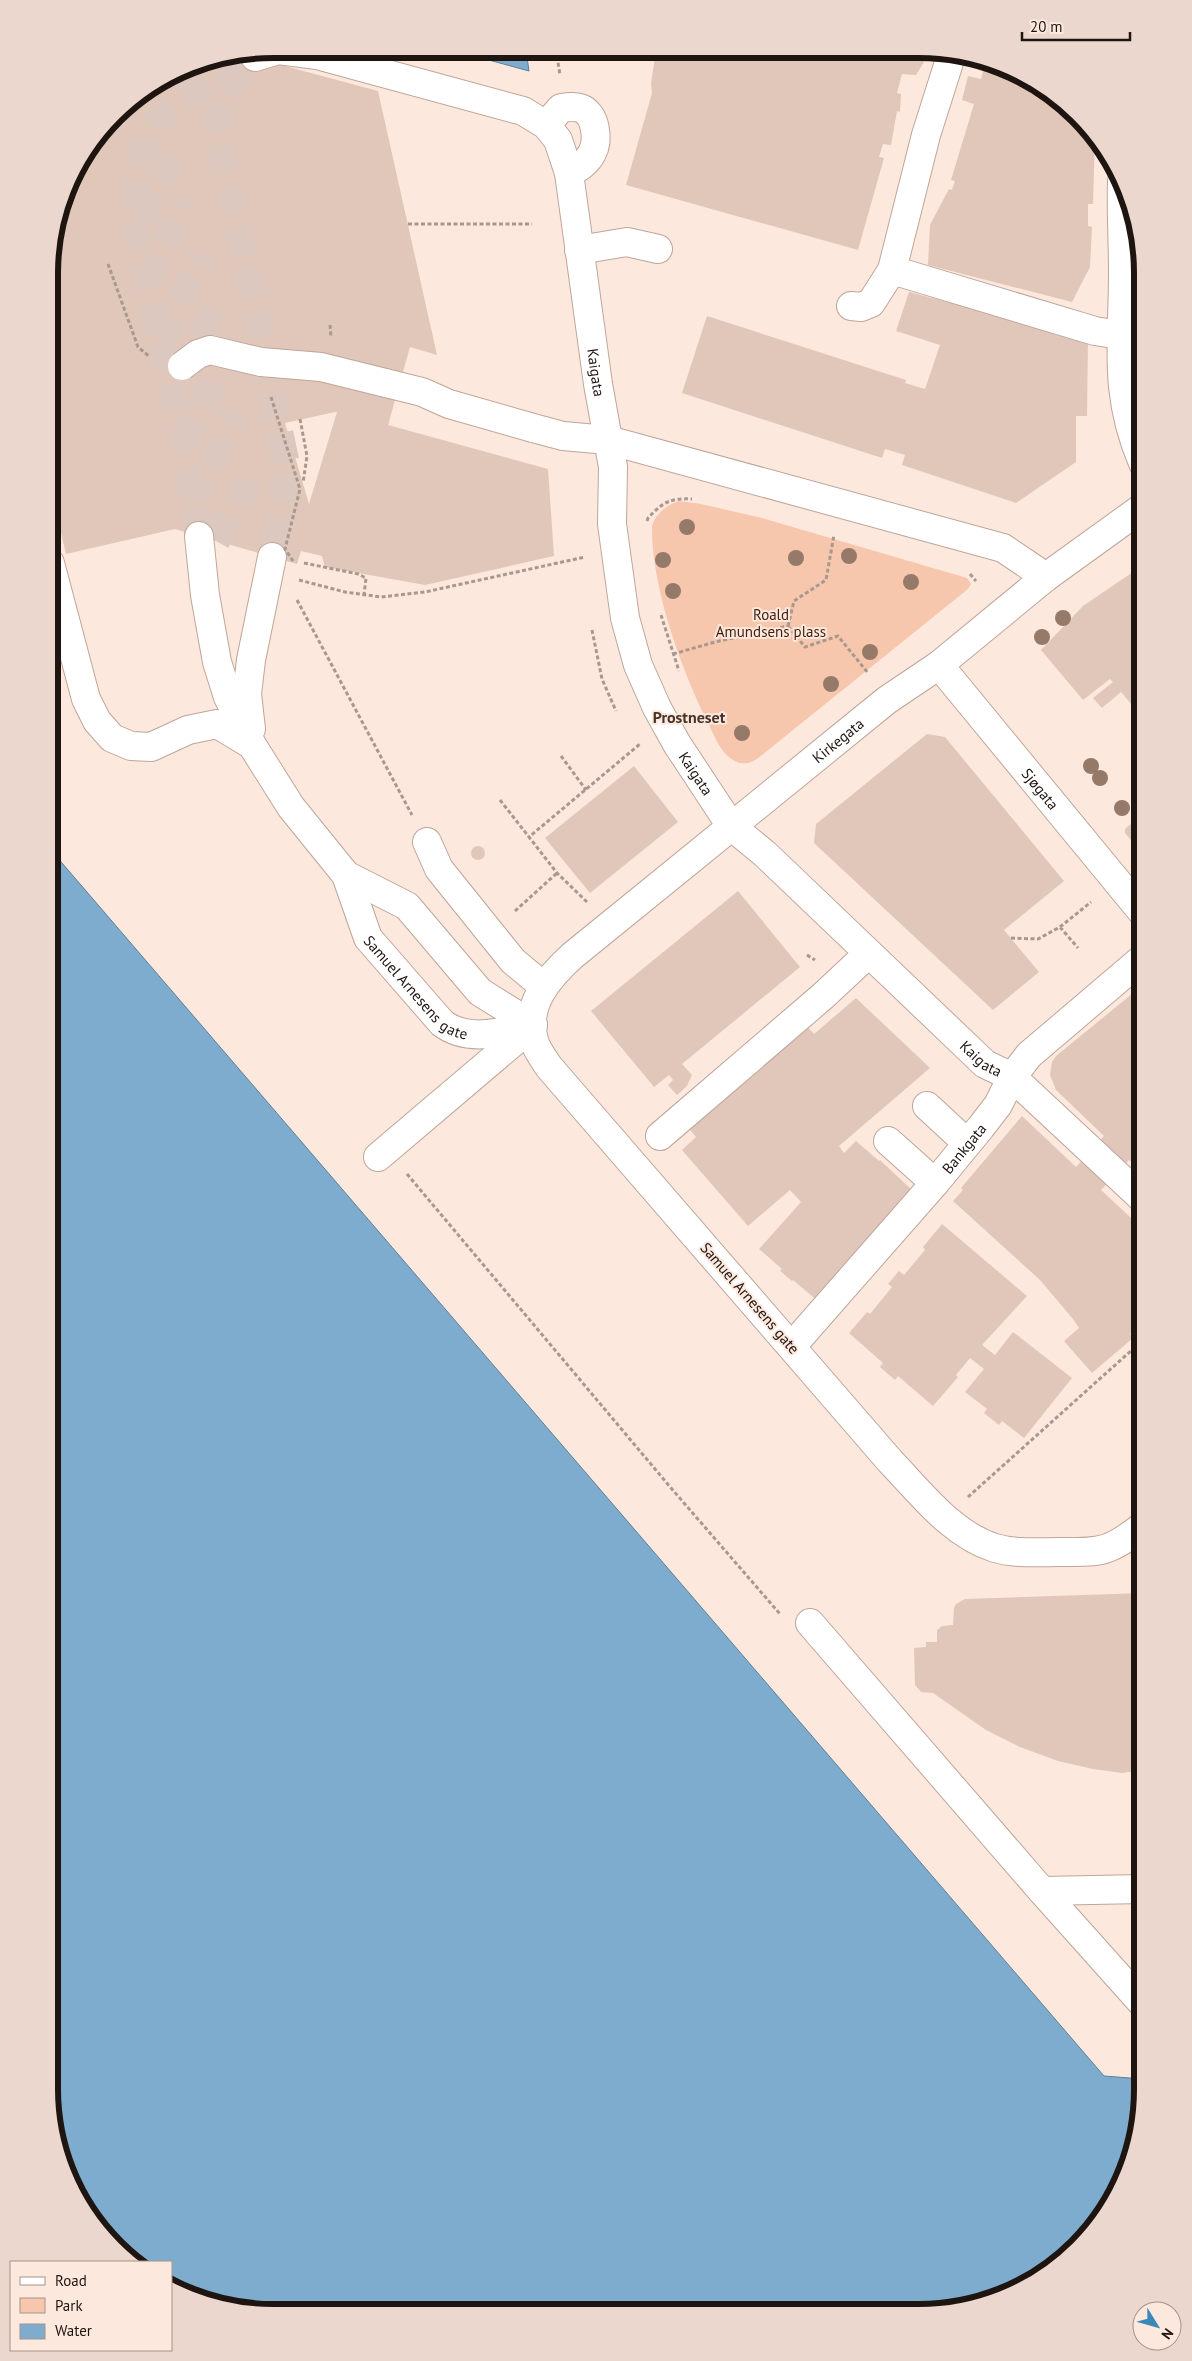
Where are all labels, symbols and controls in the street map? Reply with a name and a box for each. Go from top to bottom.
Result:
scale bar [1022,10,1130,42]
text: 20 m [1030,17,1063,36]
street label: Kaigata [584,347,610,398]
park label: Roald Amundsens plass [716,605,826,641]
district label: Prostneset [653,707,726,727]
street label: Kirkegata [808,714,867,767]
street label: Kaigata [675,748,717,799]
street label: Sjøgata [1018,764,1063,813]
street label: Samuel Arnesens gate [360,931,469,1043]
street label: Kaigata [956,1036,1005,1080]
street label: Bankgata [937,1119,990,1177]
street label: Samuel Arnesens gate [696,1238,804,1358]
legend [10,2261,172,2351]
text: Road [55,2271,87,2290]
text: Park [55,2296,83,2315]
north arrow [1132,2301,1182,2351]
text: Water [55,2321,92,2340]
text: N [1157,2325,1177,2343]

